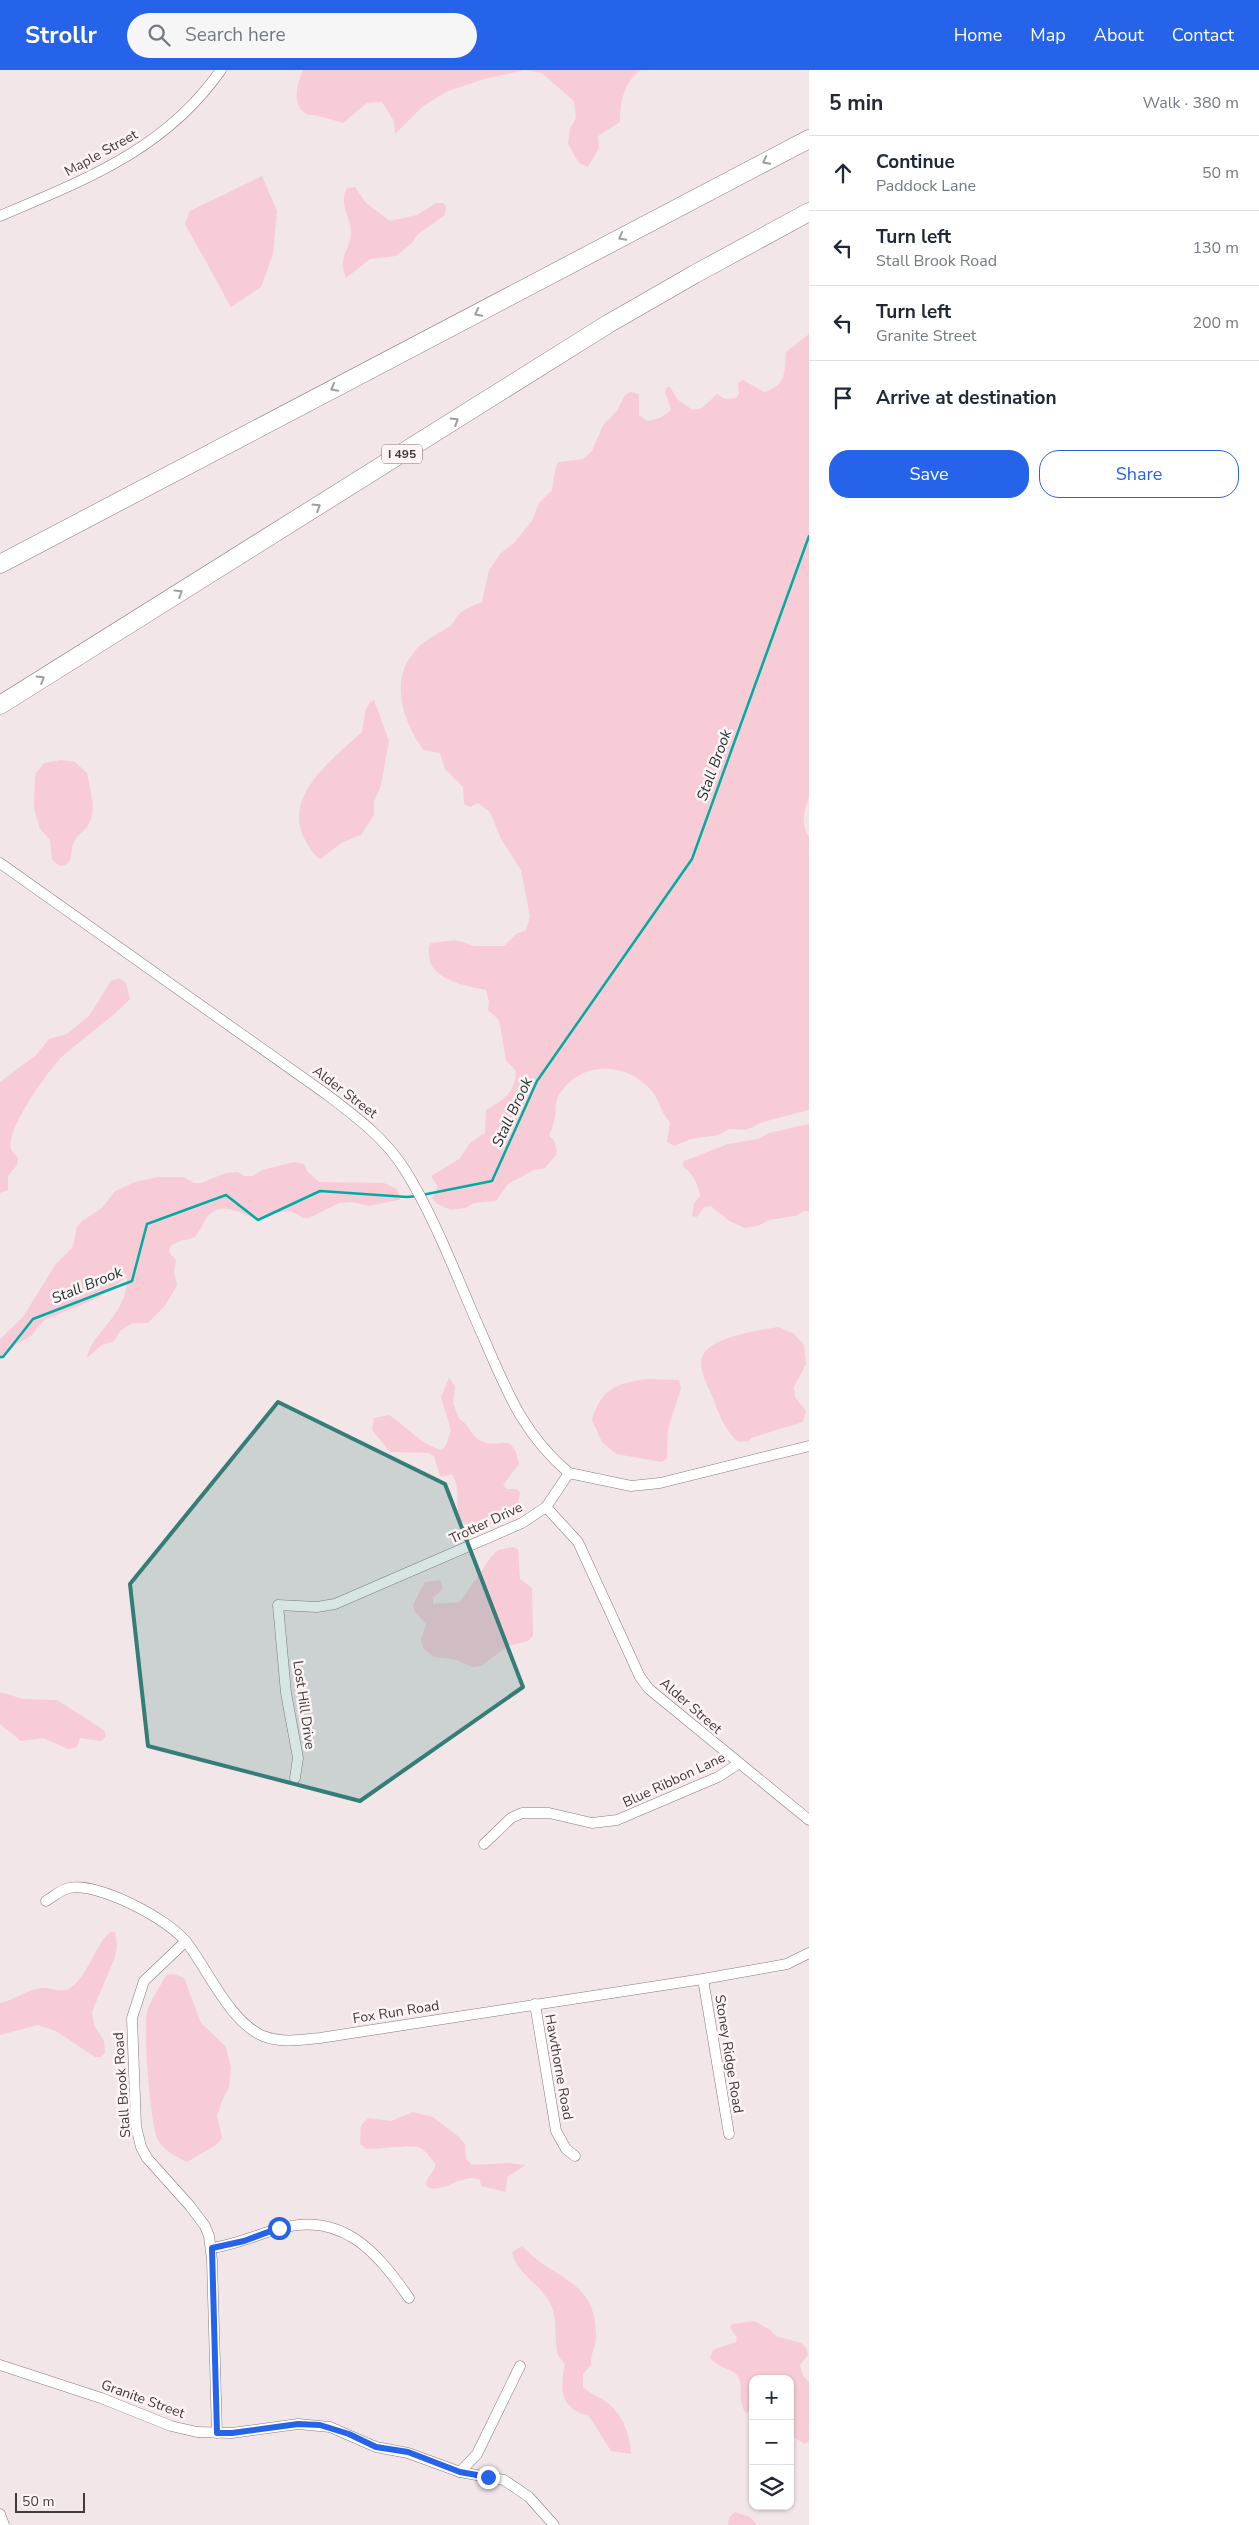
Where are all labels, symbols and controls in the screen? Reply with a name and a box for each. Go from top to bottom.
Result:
search box [127,13,477,58]
text: Strollr [25,19,97,51]
icon: search [145,21,173,49]
text: Search here [185,22,286,48]
text: Home [954,23,1002,47]
text: Map [1030,23,1066,47]
text: About [1094,23,1144,47]
text: Contact [1172,23,1234,47]
text: 5 min [829,89,883,117]
text: Walk · 380 m [1143,92,1239,114]
street label: Maple Street [61,125,141,181]
text: Continue [876,149,955,175]
one-way arrow [762,155,771,165]
icon: ahead [829,159,857,187]
text: 50 m [1202,162,1239,184]
text: Paddock Lane [876,175,976,197]
text: Turn left [876,224,951,250]
one-way arrow [618,231,627,241]
icon: left [829,234,857,262]
text: 130 m [1192,237,1239,259]
text: Stall Brook Road [876,250,997,272]
text: Turn left [876,299,951,325]
one-way arrow [474,307,483,317]
icon: left [829,309,857,337]
text: 200 m [1192,312,1239,334]
text: Granite Street [876,325,976,347]
one-way arrow [330,382,339,392]
icon: arrive [829,384,857,412]
text: Arrive at destination [876,385,1057,411]
one-way arrow [449,417,458,427]
road number: I 495 [382,444,422,464]
button: Save [829,450,1029,498]
button: Share [1039,450,1239,498]
one-way arrow [311,504,321,513]
one-way arrow [174,590,183,600]
one-way arrow [36,676,45,685]
water label: Stall Brook [692,726,736,804]
street label: Alder Street [309,1061,381,1123]
water label: Stall Brook [487,1073,537,1150]
water label: Stall Brook [49,1262,126,1308]
street label: Trotter Drive [446,1498,526,1548]
street label: Lost Hill Drive [288,1659,320,1751]
street label: Alder Street [656,1674,726,1738]
street label: Blue Ribbon Lane [620,1748,728,1812]
street label: Stoney Ridge Road [710,1993,748,2115]
street label: Fox Run Road [351,1996,441,2028]
street label: Hawthorne Road [540,2013,578,2121]
street label: Stall Brook Road [109,2032,135,2138]
route start [268,2217,291,2240]
street label: Granite Street [98,2375,188,2423]
map controls [749,2375,794,2510]
button: + [749,2375,794,2420]
button: − [749,2420,794,2465]
button: layers [749,2465,794,2510]
route end [477,2466,500,2489]
scale bar [15,2490,85,2513]
text: 50 m [22,2492,54,2511]

